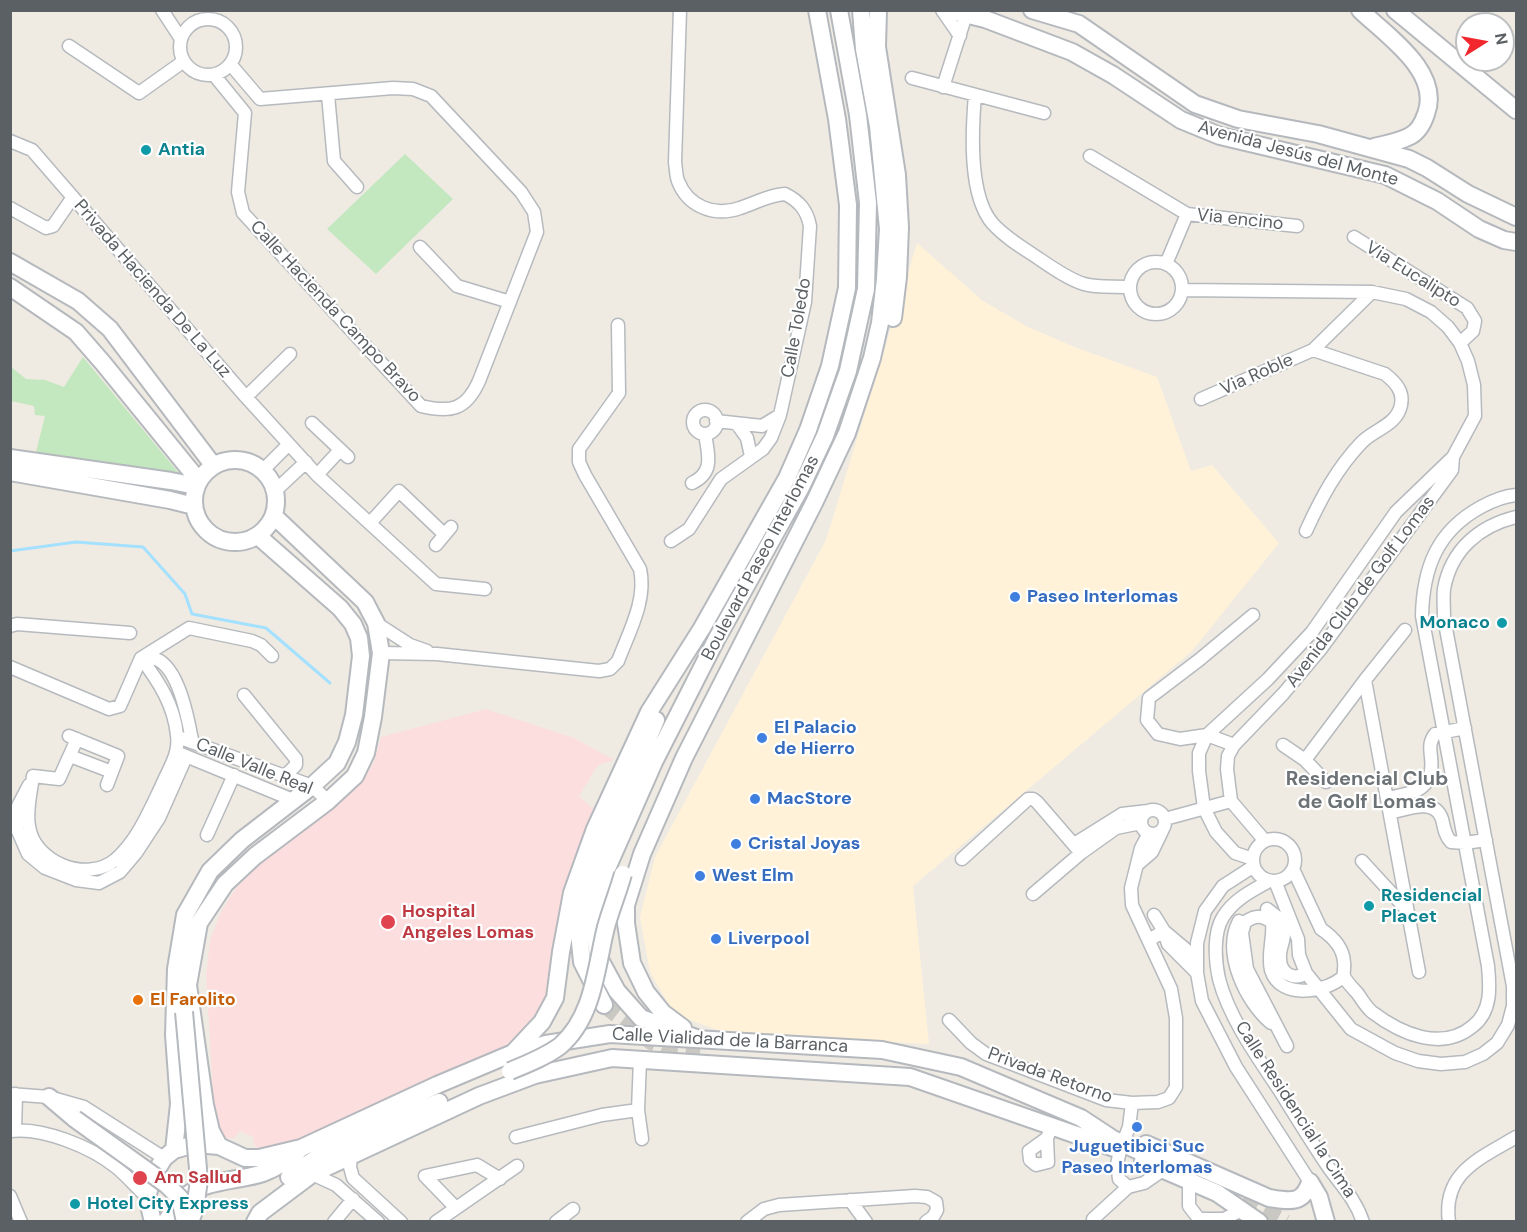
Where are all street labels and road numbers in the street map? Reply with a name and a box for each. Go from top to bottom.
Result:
street label: Avenida Jesús del Monte [1195,117,1401,191]
street label: Privada Hacienda De La Luz [69,196,235,382]
street label: Via encino [1196,205,1284,235]
street label: Calle Hacienda Campo Bravo [245,217,425,407]
street label: Via Eucalipto [1361,237,1465,313]
street label: Calle Toledo [778,276,816,380]
street label: Via Roble [1217,349,1297,401]
street label: Boulevard Paseo Interlomas [698,452,824,664]
street label: Avenida Club de Golf Lomas [1282,492,1440,692]
street label: Calle Valle Real [193,734,315,800]
street label: Calle Residencial la Cima [1230,1018,1360,1202]
street label: Calle Vialidad de la Barranca [611,1024,849,1058]
street label: Privada Retorno [985,1043,1115,1109]

